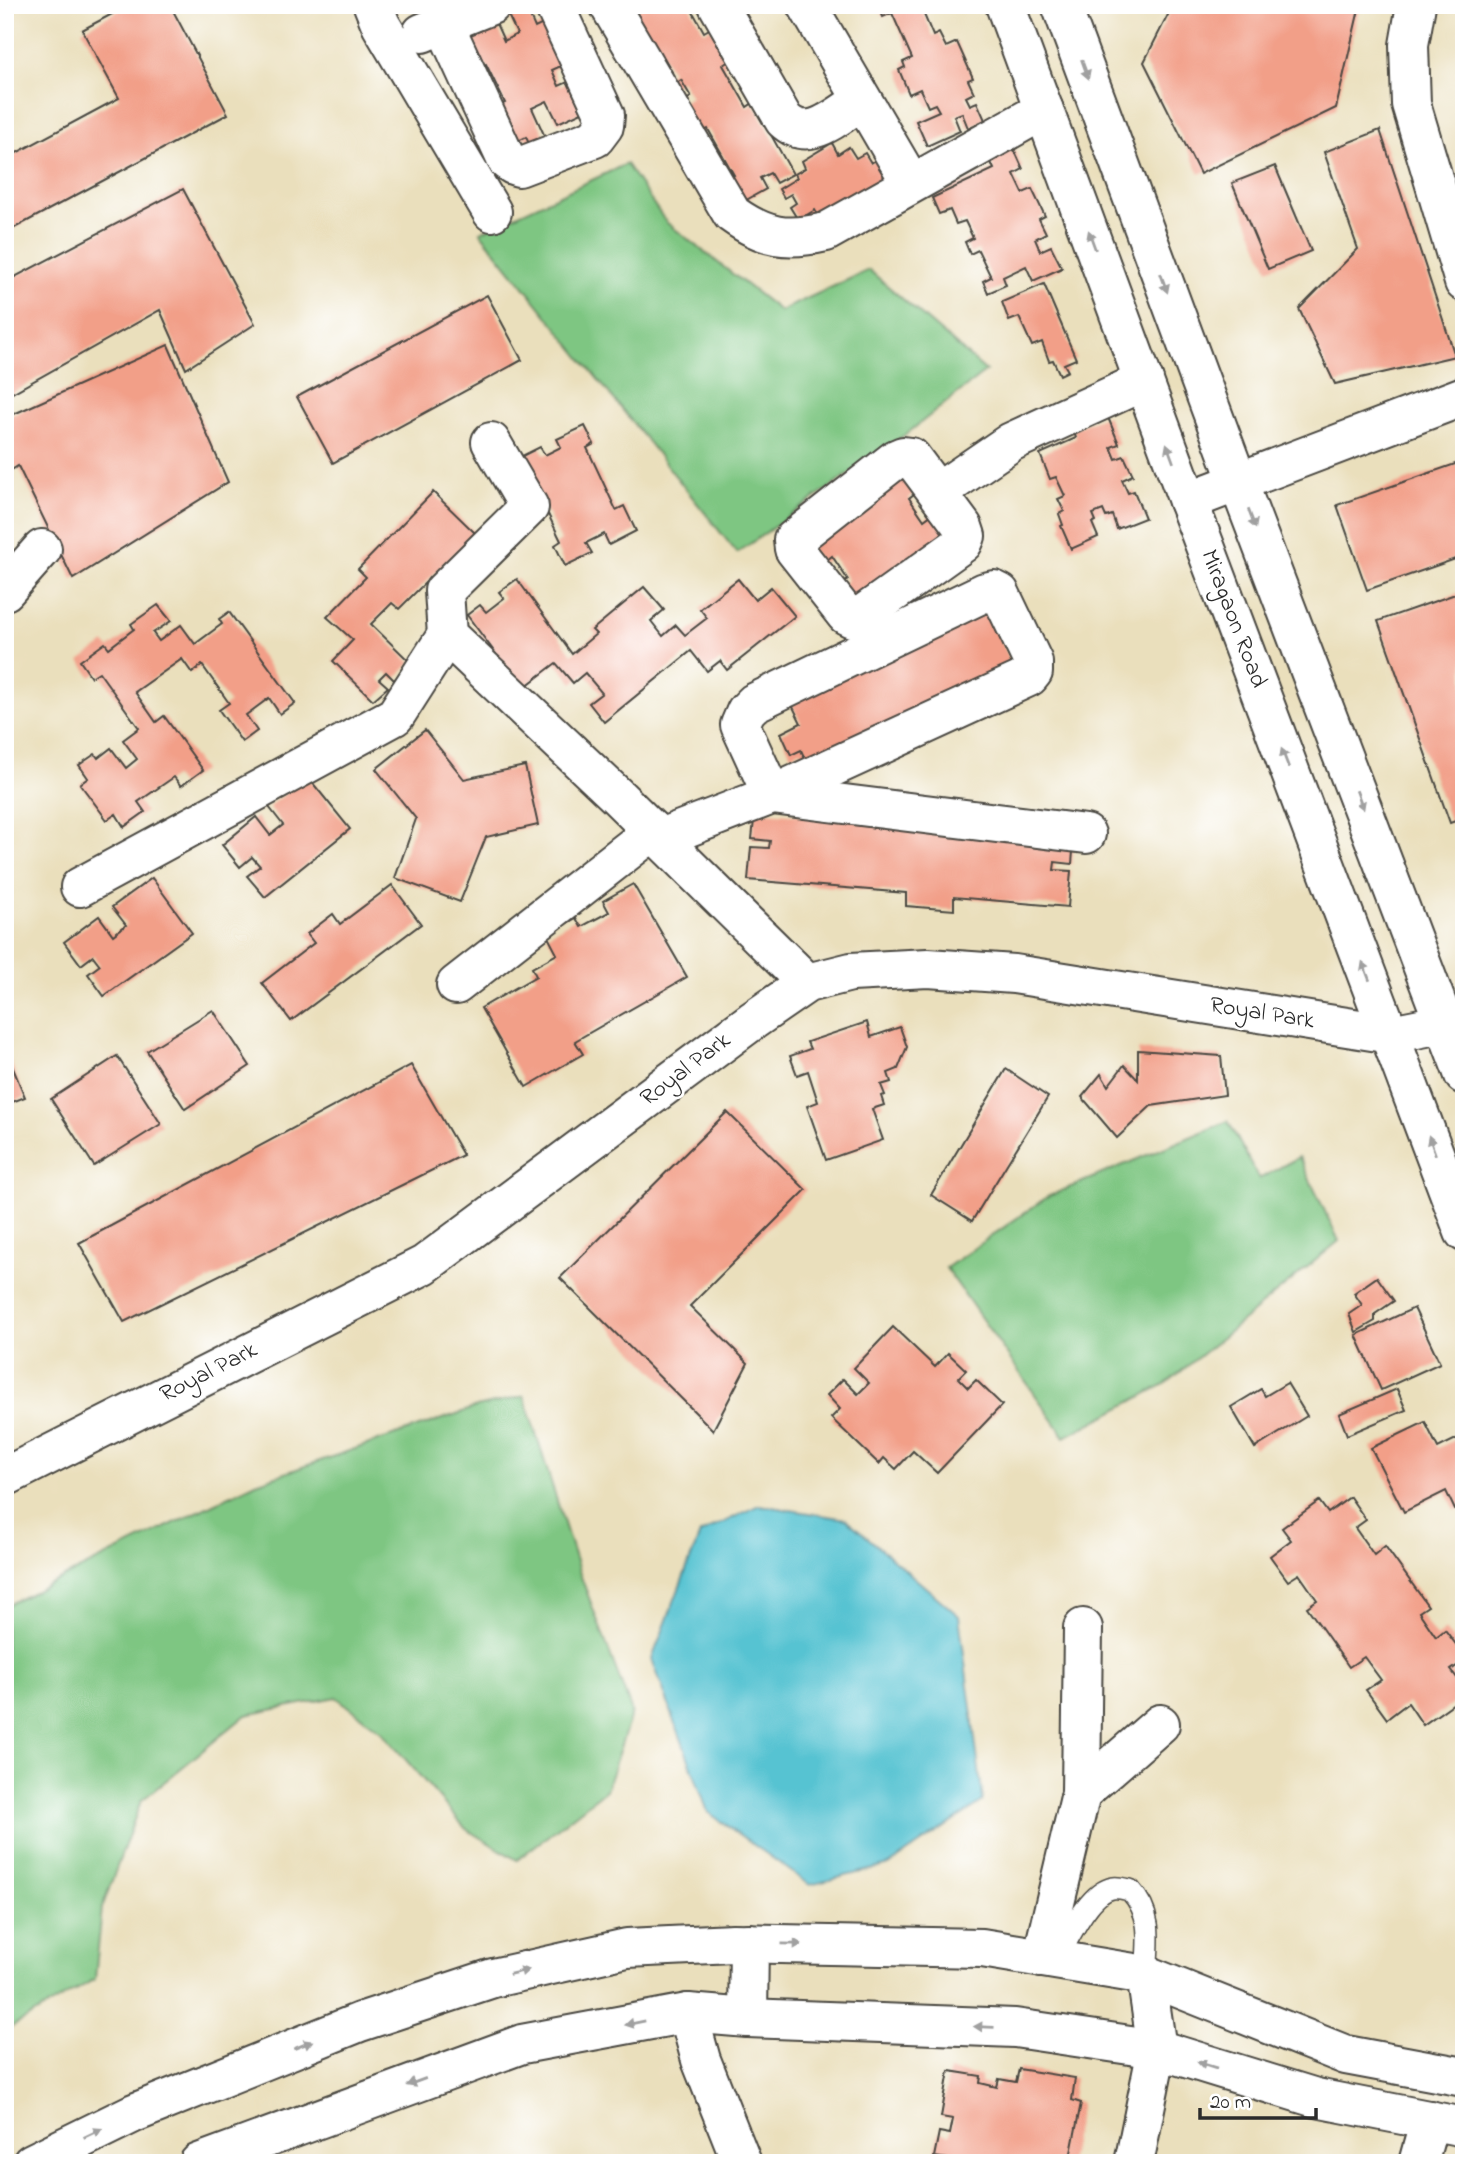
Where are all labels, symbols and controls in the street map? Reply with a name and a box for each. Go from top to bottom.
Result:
one-way arrow [1080,59,1091,80]
one-way arrow [1086,229,1097,250]
one-way arrow [1159,272,1170,293]
one-way arrow [1165,443,1176,464]
one-way arrow [1247,508,1258,529]
street label: Miragaon Road [1191,545,1276,694]
one-way arrow [1280,747,1291,768]
one-way arrow [1355,789,1366,810]
one-way arrow [1361,960,1372,981]
street label: Royal Park [1207,988,1317,1041]
street label: Royal Park [633,1024,740,1117]
one-way arrow [1426,1135,1437,1156]
street label: Royal Park [154,1333,265,1413]
one-way arrow [781,1938,803,1950]
one-way arrow [508,1967,530,1978]
one-way arrow [624,2018,646,2029]
one-way arrow [973,2021,995,2032]
one-way arrow [293,2039,314,2050]
one-way arrow [1197,2059,1218,2069]
one-way arrow [406,2077,427,2088]
scale bar [1200,2077,1315,2121]
text: 20 m [1210,2088,1251,2118]
one-way arrow [83,2127,103,2138]

